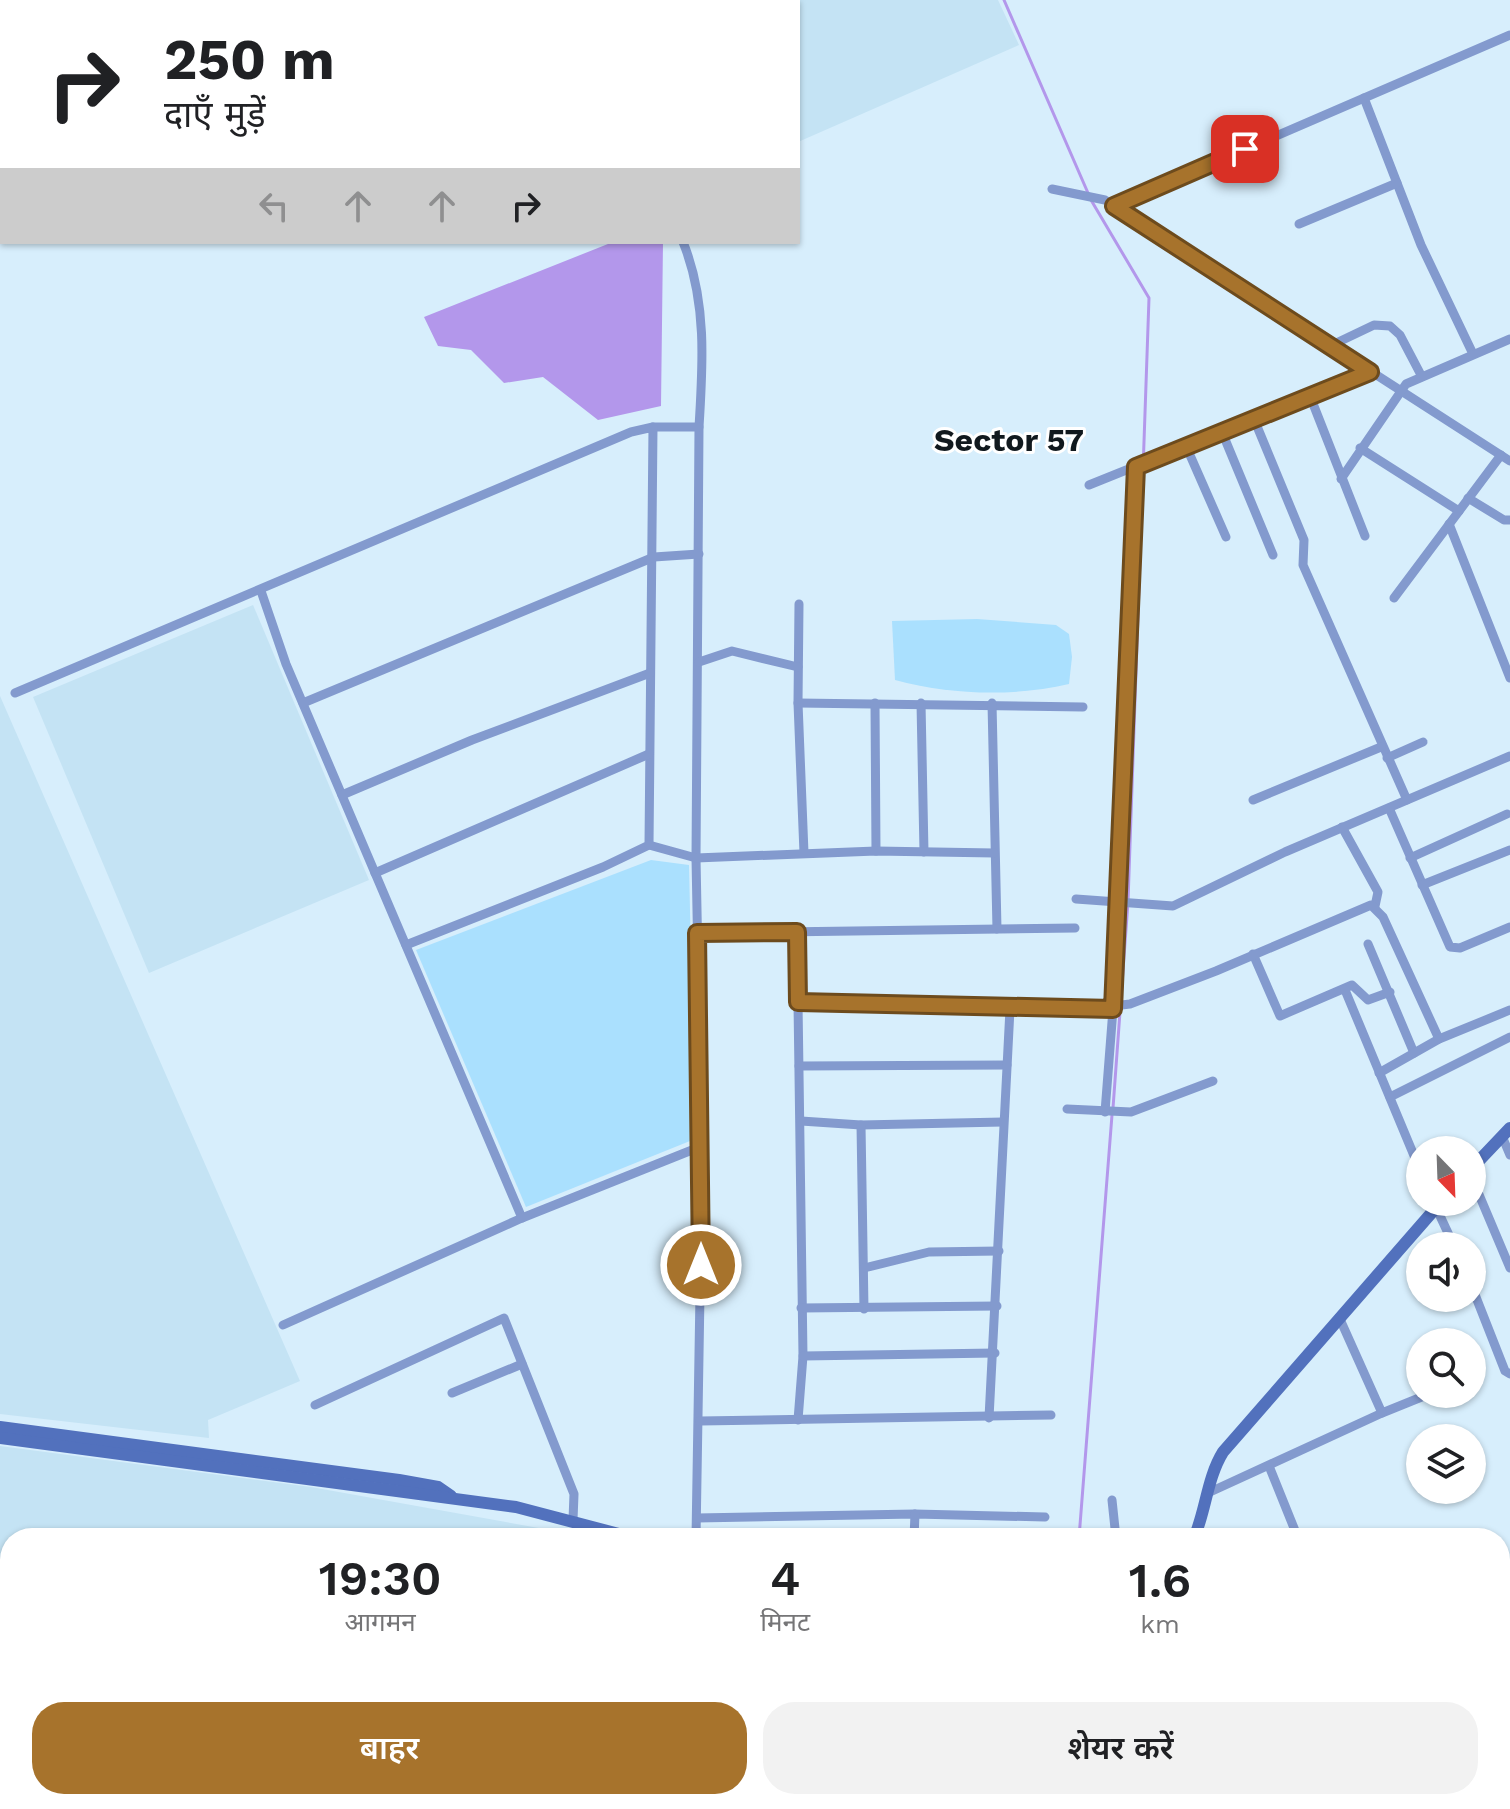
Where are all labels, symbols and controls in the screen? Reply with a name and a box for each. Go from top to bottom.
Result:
text: 250 m [164,27,335,93]
icon: right [32,32,136,136]
text: दाएँ मुड़ें [164,94,265,136]
pin [1211,115,1279,183]
icon: arrive [1223,127,1267,171]
icon: left [252,184,296,228]
icon: ahead [336,184,380,228]
icon: ahead [420,184,464,228]
icon: right [504,184,548,228]
district label: Sector 57 [934,421,1084,459]
north arrow [1406,1136,1486,1216]
map controls [1406,1136,1486,1504]
position arrow [659,1223,743,1307]
button: sound [1406,1232,1486,1312]
button: search [1406,1328,1486,1408]
button: layers [1406,1424,1486,1504]
text: 19:30 [319,1550,442,1607]
text: 4 [770,1550,800,1607]
text: 1.6 [1129,1552,1191,1609]
text: आगमन [345,1607,416,1637]
text: मिनट [760,1607,810,1637]
text: km [1140,1609,1180,1639]
button: बाहर [32,1702,747,1794]
button: शेयर करें [763,1702,1478,1794]

